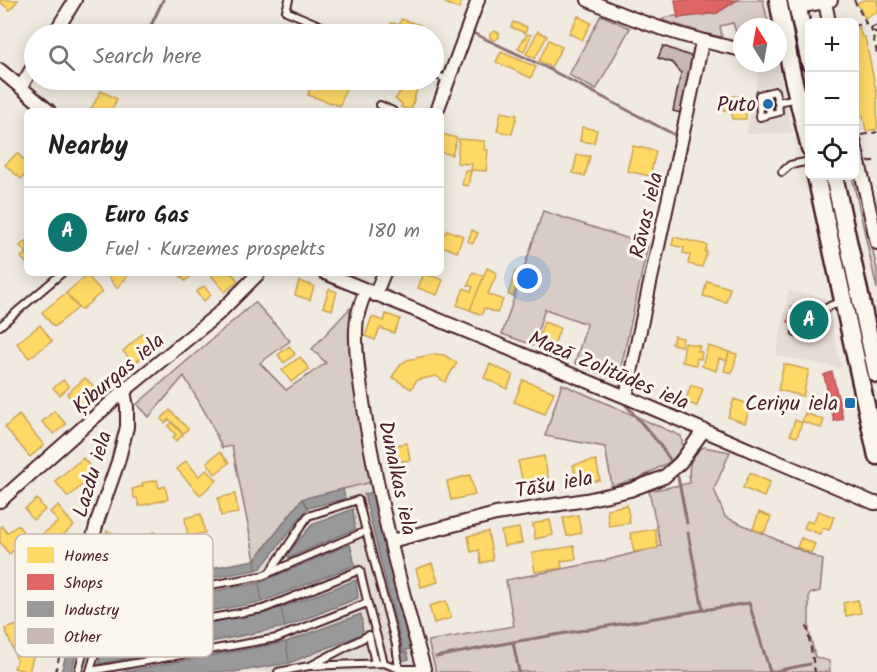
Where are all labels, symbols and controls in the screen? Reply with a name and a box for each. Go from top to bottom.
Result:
north arrow [733,18,787,72]
map controls [805,18,859,180]
button: + [805,18,859,72]
search box [24,24,444,90]
text: Search here [93,40,201,75]
icon: search [45,41,78,74]
button: − [805,72,859,126]
place label: Puto [717,89,756,122]
marker: Puto [761,97,775,111]
text: Nearby [48,126,128,168]
button: locate [805,126,859,180]
street label: Rāvas iela [622,169,673,262]
text: Euro Gas [105,199,189,234]
text: A [61,216,74,248]
text: 180 m [368,216,420,248]
text: Fuel · Kurzemes prospekts [105,234,325,266]
your location [513,264,542,293]
pin: A [790,298,828,342]
street label: Mazā Zolitūdes iela [523,323,694,420]
street label: Ķiburgas iela [65,325,173,423]
place label: Ceriņu iela [745,388,838,421]
marker: Ceriņu iela [843,396,857,410]
street label: Dunalkas iela [368,418,425,539]
street label: Lazdu iela [65,427,122,522]
street label: Tāšu iela [513,462,596,509]
legend [15,534,213,657]
text: Homes [64,544,109,569]
text: Shops [64,571,103,596]
text: Industry [64,598,119,623]
text: Other [64,625,103,650]

